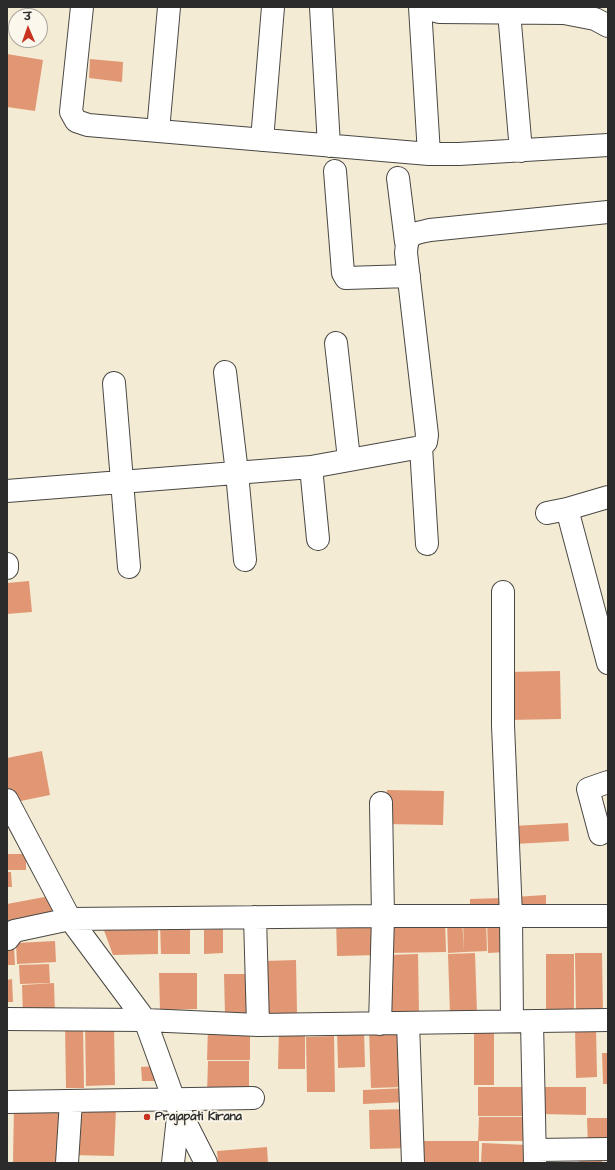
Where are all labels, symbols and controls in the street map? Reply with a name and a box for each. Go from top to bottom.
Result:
north arrow [8,8,48,48]
text: उ [24,9,32,24]
place label: Prajapati Kirana [155,1110,242,1124]
marker: Prajapati Kirana [142,1112,152,1122]

